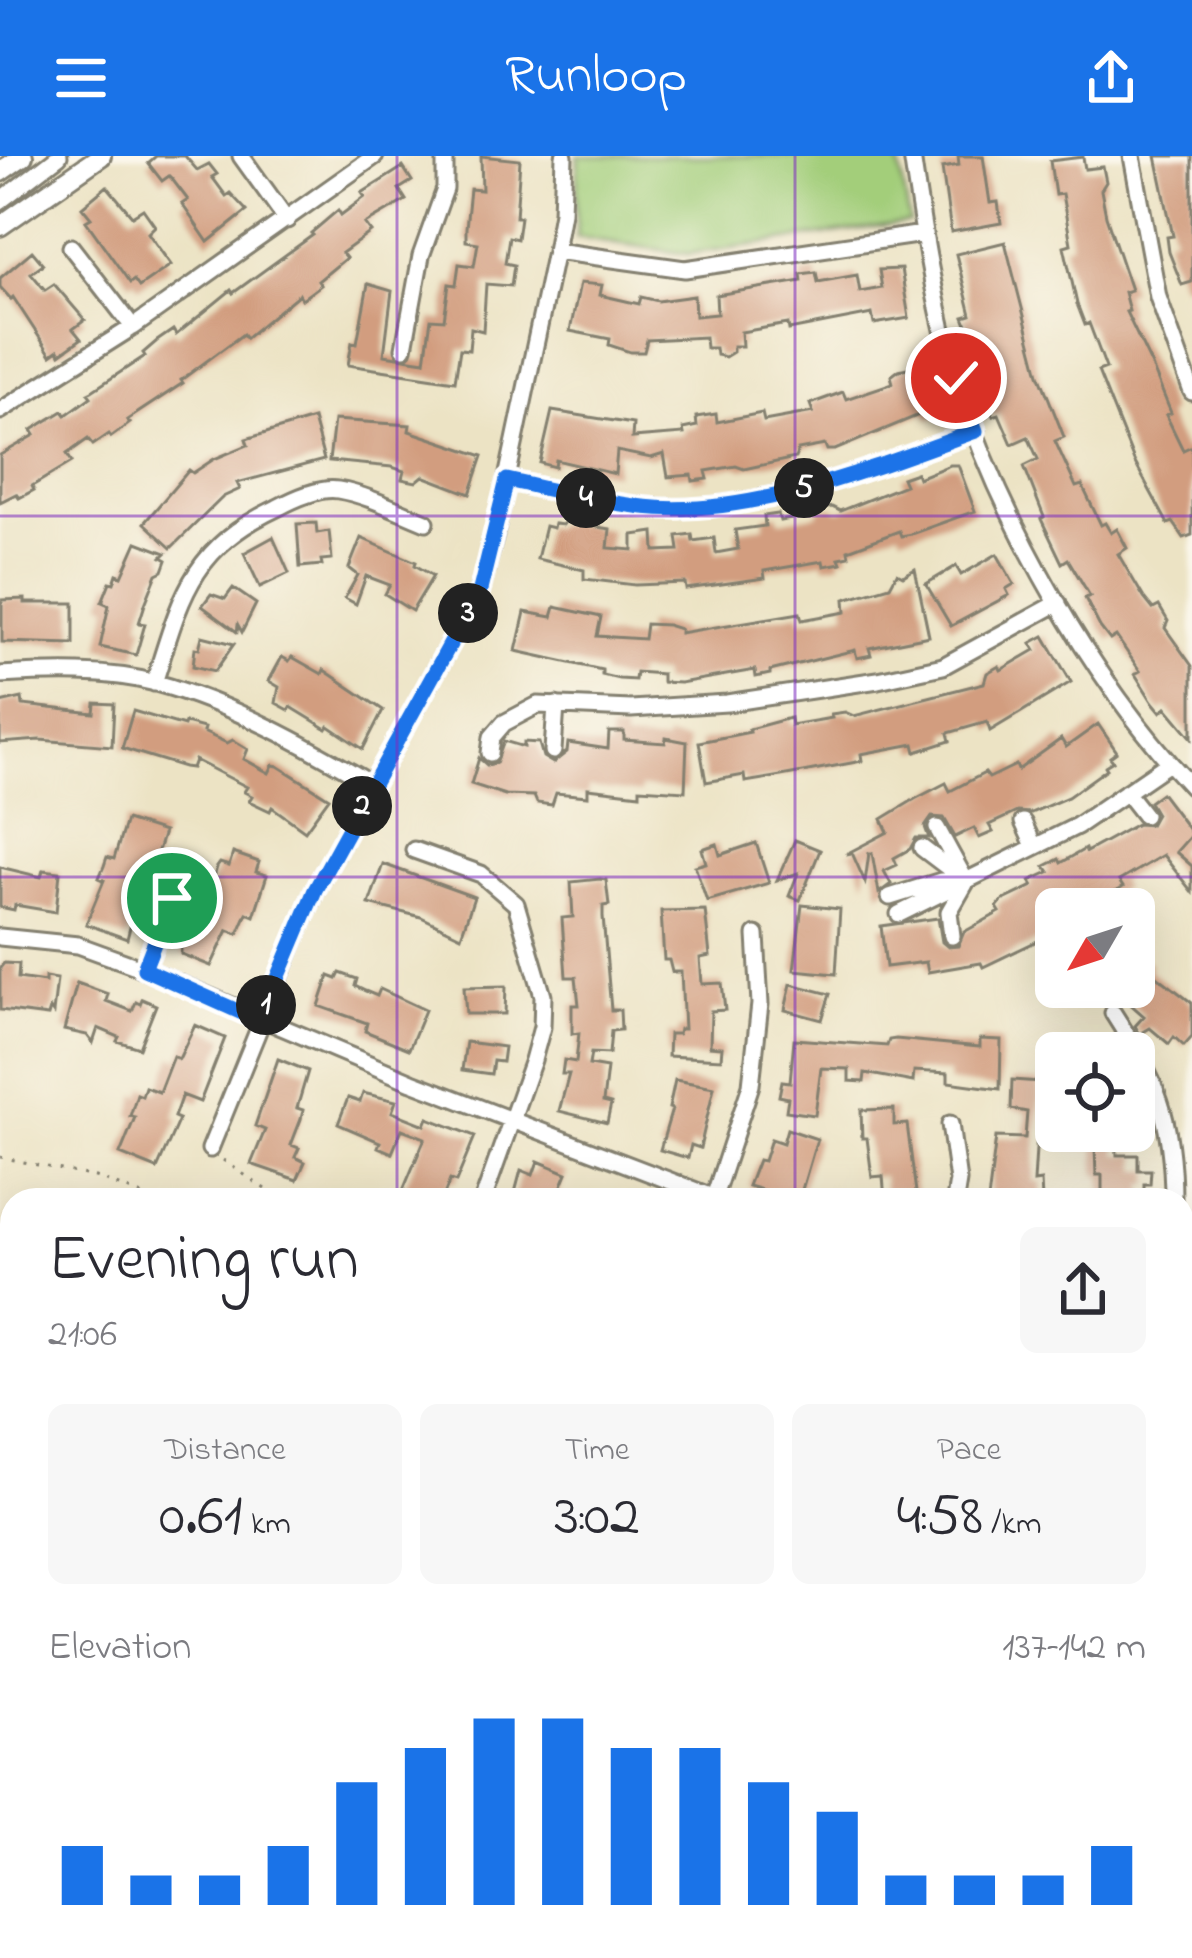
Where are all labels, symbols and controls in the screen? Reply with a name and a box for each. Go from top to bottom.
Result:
text: Runloop [505,39,687,117]
icon: menu [48,45,114,111]
icon: share [1078,45,1144,111]
pin [905,327,1007,429]
icon: check [923,345,989,411]
pin: 5 [774,458,834,518]
text: 5 [795,464,813,512]
pin: 4 [556,468,616,528]
text: 4 [579,474,593,522]
pin: 3 [438,583,498,643]
text: 3 [461,589,475,637]
pin: 2 [332,776,392,836]
text: 2 [354,782,370,830]
pin [121,847,223,949]
icon: arrive [139,865,205,931]
north arrow [1035,888,1155,1008]
map controls [1035,888,1155,1152]
pin: 1 [236,975,296,1035]
text: 1 [261,981,271,1029]
button: locate [1035,1032,1155,1152]
text: Evening run [48,1214,359,1310]
button: share [1020,1227,1146,1353]
text: 21:06 [48,1307,117,1364]
text: Distance [164,1427,286,1475]
text: Time [564,1427,630,1475]
text: Pace [937,1427,1001,1475]
text: 0.61 [159,1475,243,1562]
text: 3:02 [554,1475,640,1562]
text: 4:58 [896,1475,983,1562]
text: km [243,1501,291,1549]
text: /km [983,1501,1042,1549]
text: Elevation [48,1620,191,1677]
text: 137–142 m [1002,1620,1146,1677]

